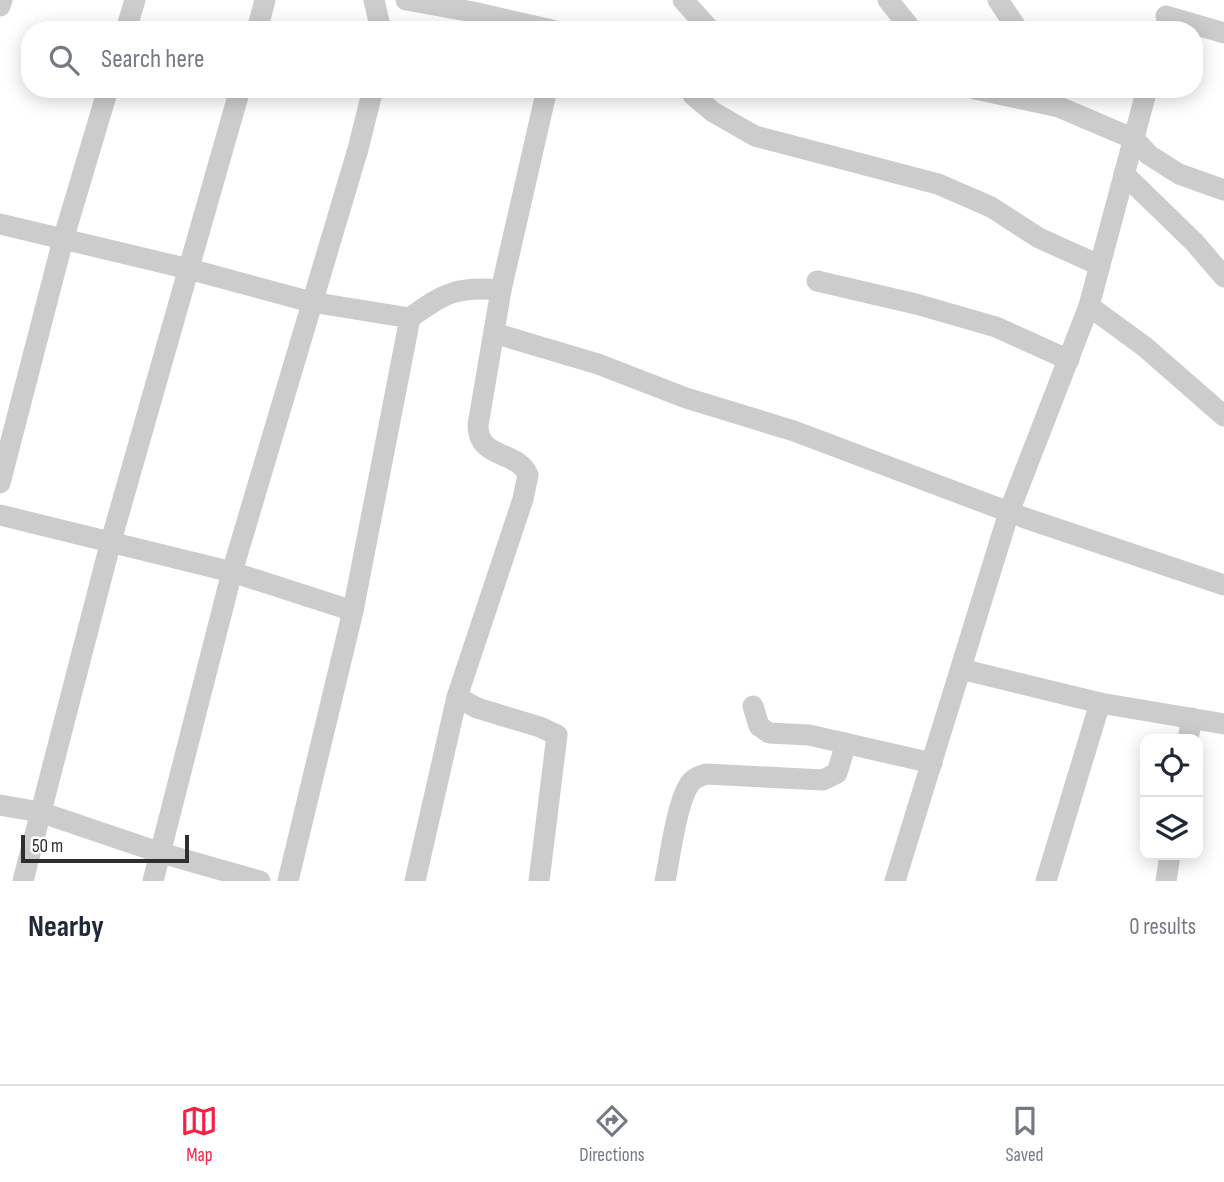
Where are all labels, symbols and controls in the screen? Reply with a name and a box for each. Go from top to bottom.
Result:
search box [21,21,1203,98]
icon: search [45,41,83,79]
text: Search here [101,44,204,75]
map controls [1140,734,1203,860]
button: locate [1140,734,1203,797]
button: layers [1140,797,1203,860]
scale bar [21,832,189,864]
text: 50 m [32,835,63,858]
text: Nearby [28,909,104,945]
text: 0 results [1129,913,1196,941]
tab: Map [180,1102,218,1167]
tab: Directions [579,1102,645,1167]
tab: Saved [1005,1102,1044,1167]

